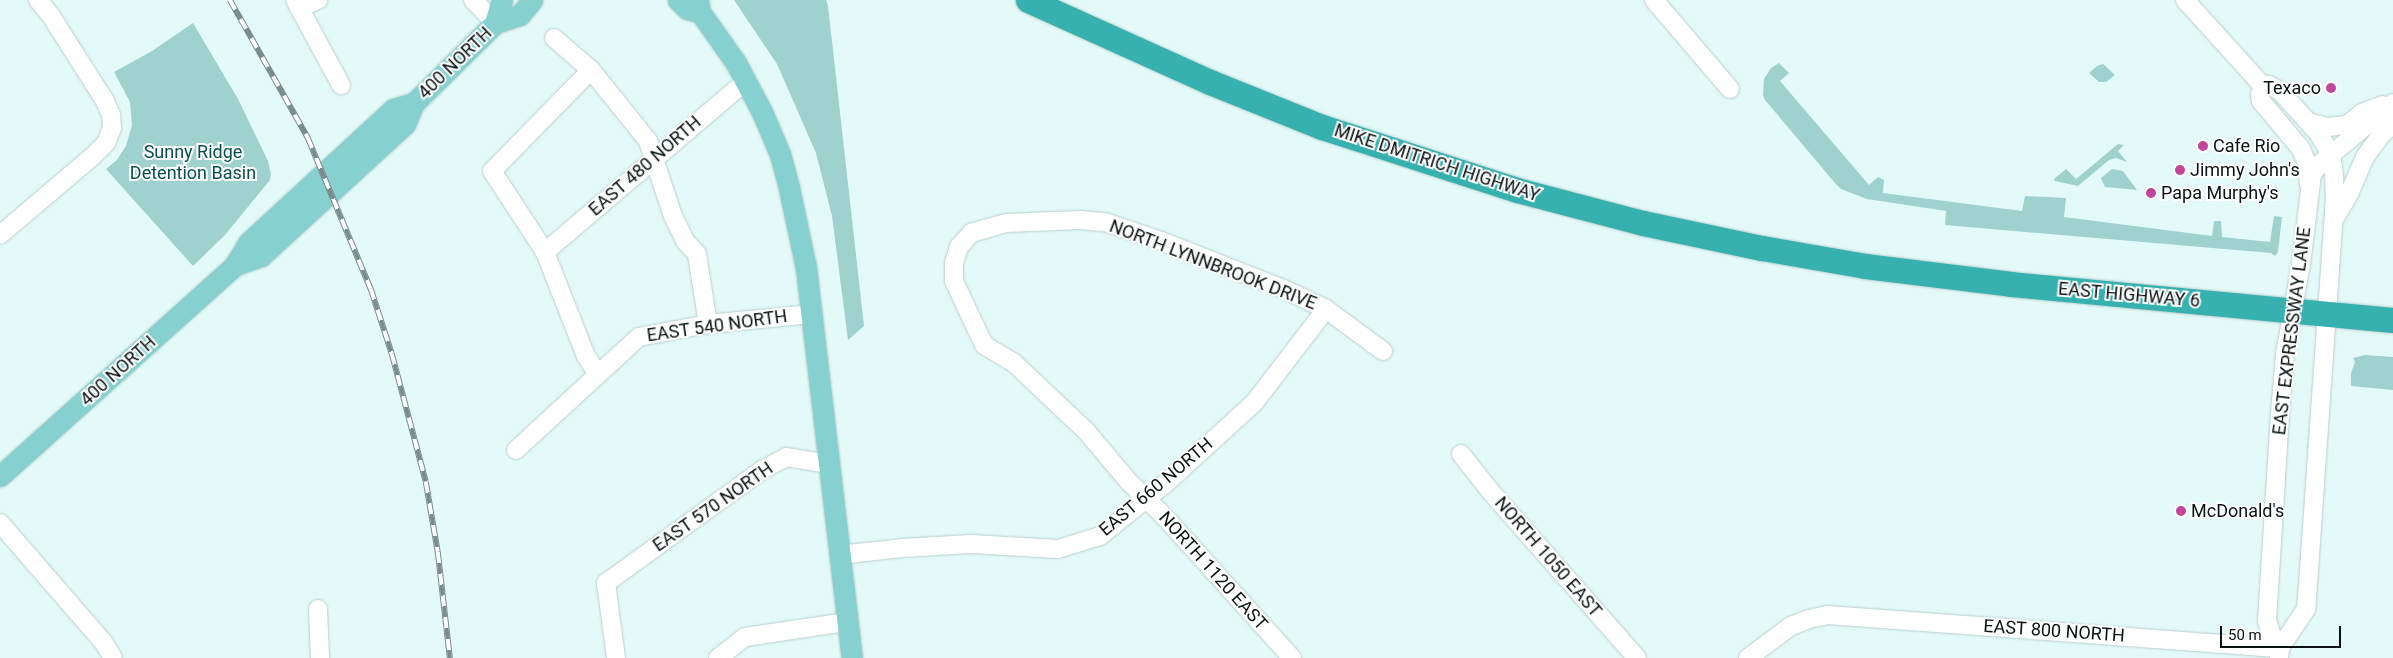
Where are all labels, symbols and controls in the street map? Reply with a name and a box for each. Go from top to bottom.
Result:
street label: 400 NORTH [414,23,496,103]
place label: Texaco [2263,77,2321,99]
marker: Texaco [2325,82,2337,94]
street label: EAST 480 NORTH [584,111,706,221]
street label: MIKE DMITRICH HIGHWAY [1332,120,1542,206]
place label: Cafe Rio [2213,135,2280,157]
marker: Cafe Rio [2197,140,2209,152]
park label: Sunny Ridge Detention Basin [130,142,256,184]
place label: Jimmy John's [2190,159,2300,181]
marker: Jimmy John's [2174,164,2186,176]
place label: Papa Murphy's [2161,182,2279,204]
marker: Papa Murphy's [2145,187,2157,199]
street label: NORTH LYNNBROOK DRIVE [1106,215,1320,315]
street label: EAST EXPRESSWAY LANE [2268,226,2316,436]
street label: EAST HIGHWAY 6 [2057,278,2201,312]
street label: EAST 540 NORTH [645,305,789,347]
street label: 400 NORTH [76,332,160,410]
street label: EAST 660 NORTH [1095,433,1217,541]
street label: EAST 570 NORTH [649,457,777,557]
street label: NORTH 1050 EAST [1490,493,1606,621]
place label: McDonald's [2191,500,2284,522]
marker: McDonald's [2175,505,2187,517]
street label: NORTH 1120 EAST [1154,507,1272,635]
street label: EAST 800 NORTH [1982,615,2126,647]
scale bar [2223,616,2344,648]
text: 50 m [2228,626,2262,644]

